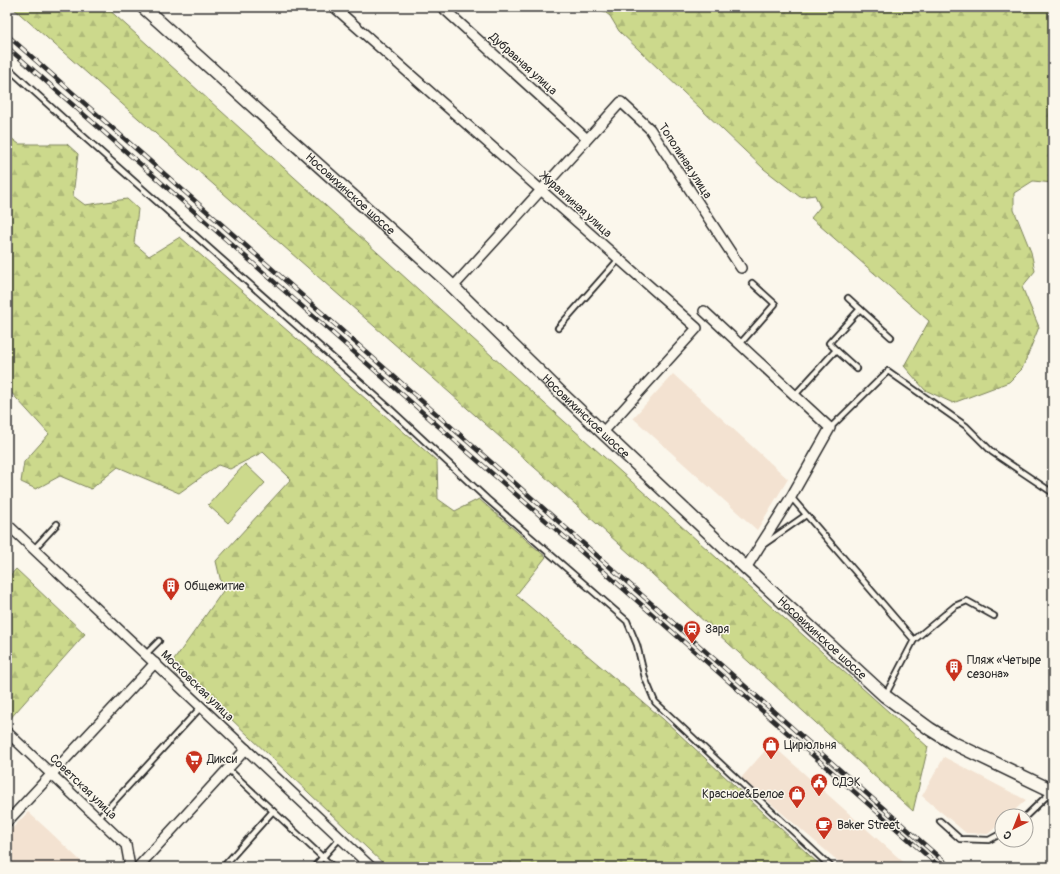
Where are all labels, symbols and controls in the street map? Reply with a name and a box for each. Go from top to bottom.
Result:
street label: Дубравная улица [485,29,560,99]
street label: Тополиная улица [655,120,715,202]
street label: Носовихинское шоссе [302,150,398,238]
street label: Журавлиная улица [536,168,615,241]
street label: Носовихинское шоссе [539,371,633,462]
building icon: Общежитие [161,576,181,601]
place label: Общежитие [184,579,244,594]
street label: Носовихинское шоссе [774,593,870,683]
station icon: Заря [682,619,702,644]
place label: Заря [705,622,729,637]
street label: Московская улица [157,647,237,725]
place label: Пляж «Четыре сезона» [967,653,1041,682]
building icon: Пляж «Четыре сезона» [944,657,964,682]
shop icon: Цирюльня [761,735,781,760]
place label: Цирюльня [784,738,837,753]
supermarket icon: Дикси [184,749,204,774]
street label: Советская улица [46,751,120,823]
place label: Дикси [206,752,238,767]
public building icon: СДЭК [809,772,829,797]
place label: СДЭК [832,775,861,790]
shop icon: Красное&Белое [787,784,807,809]
place label: Красное&Белое [702,787,784,802]
north arrow [994,808,1034,848]
cafe icon: Baker Street [814,815,834,840]
place label: Baker Street [837,818,900,833]
text: С [1000,828,1014,842]

